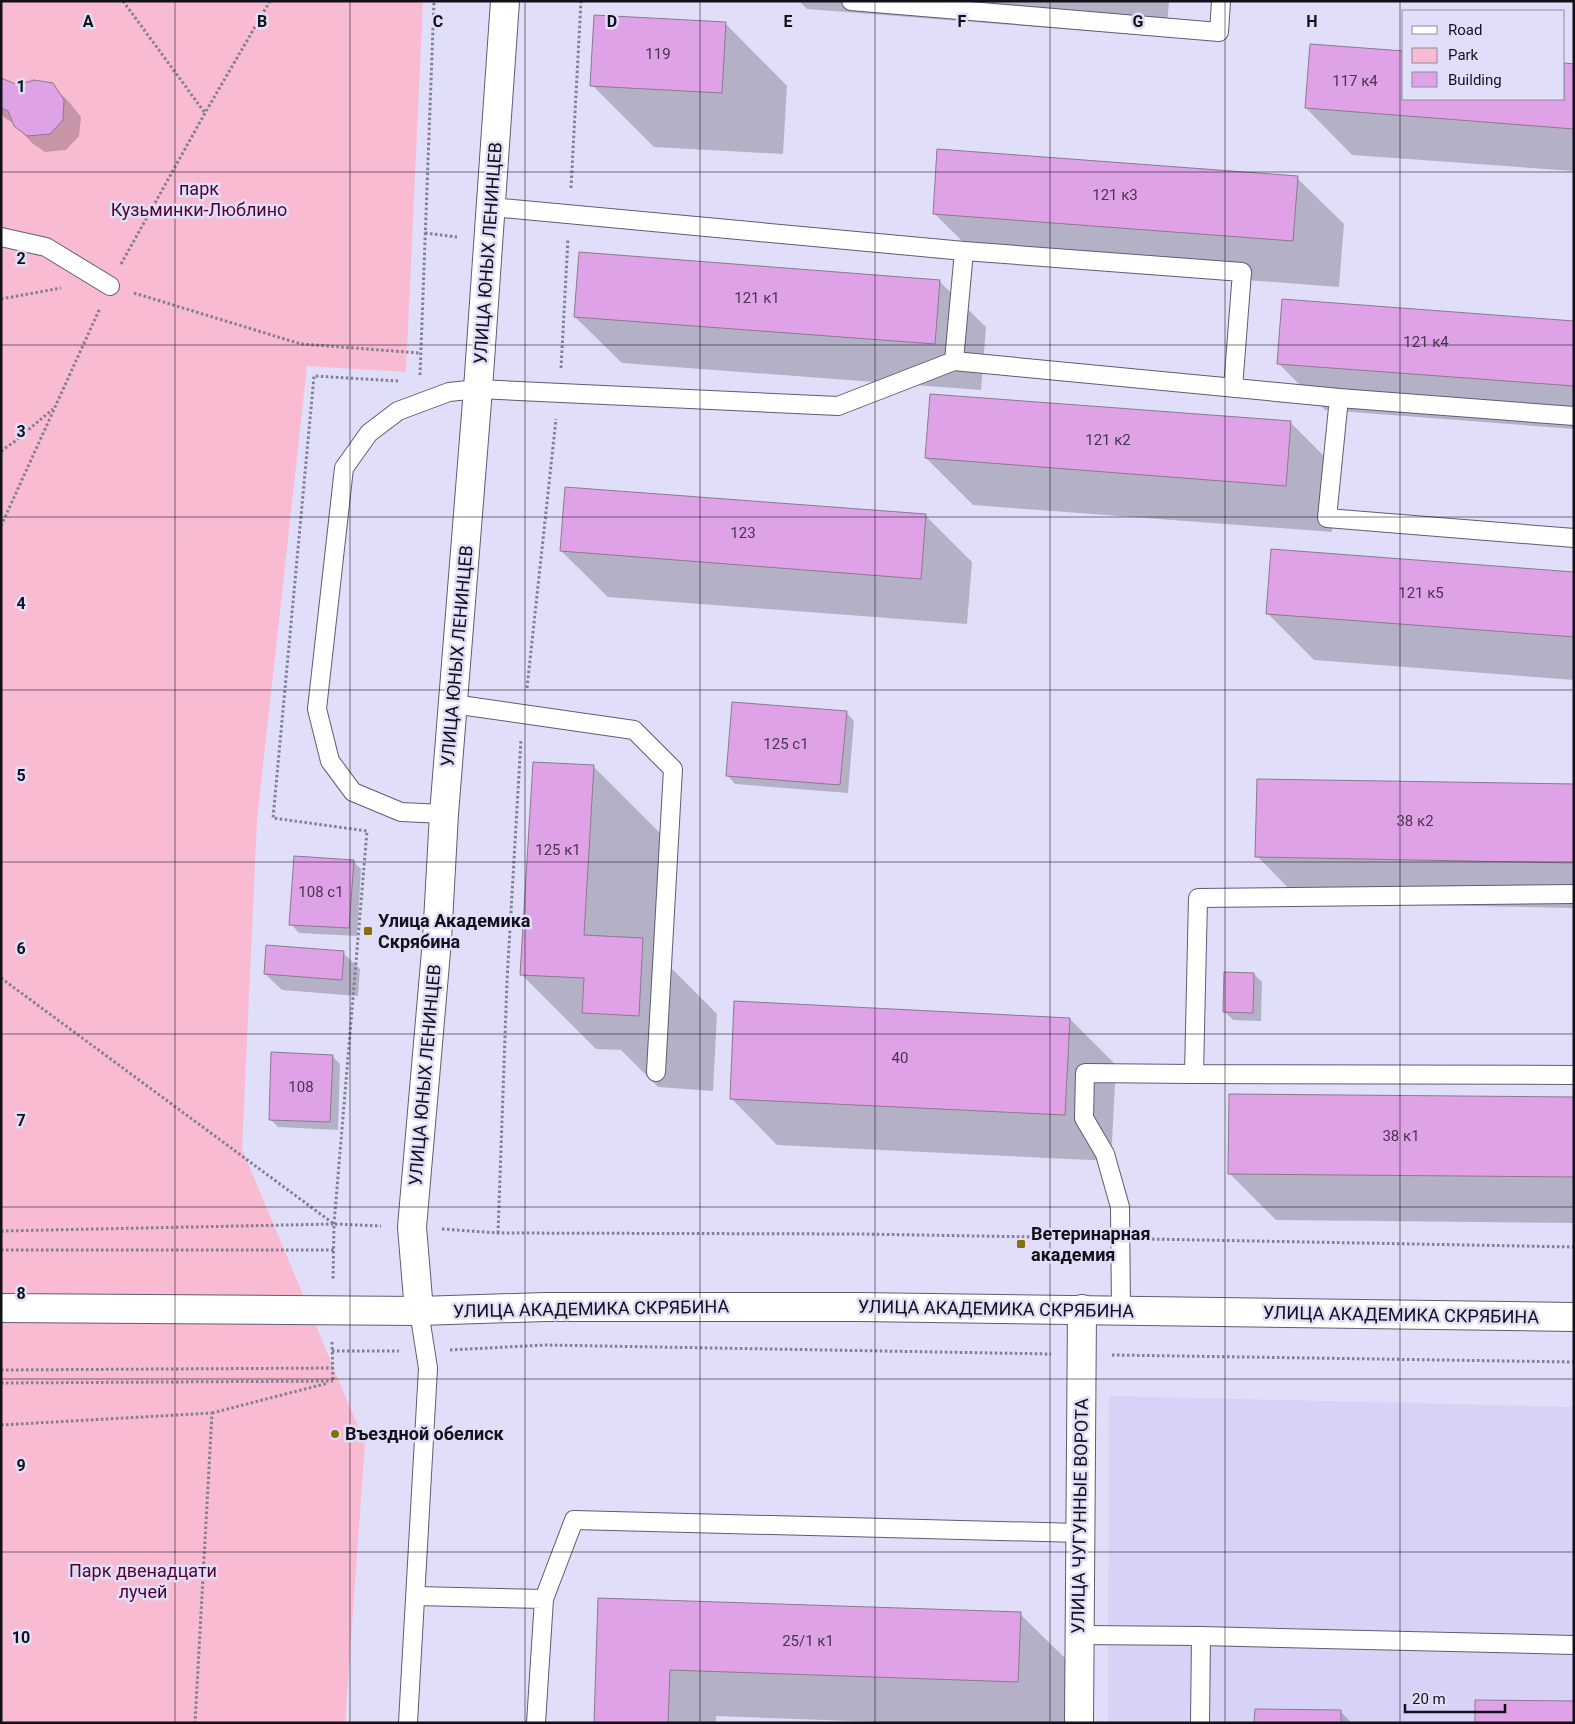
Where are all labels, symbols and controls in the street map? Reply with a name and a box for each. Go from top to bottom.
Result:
legend [1402,10,1565,100]
text: A [83,12,94,31]
text: B [257,12,267,31]
text: C [433,12,443,31]
text: D [607,12,617,31]
text: E [784,12,793,31]
text: F [958,12,967,31]
text: G [1133,12,1144,31]
text: H [1306,12,1318,31]
text: Road [1448,21,1482,39]
house number: 119 [645,45,671,63]
text: Park [1448,46,1479,64]
text: Building [1448,71,1502,89]
house number: 117 к4 [1332,72,1378,90]
text: 1 [16,77,26,96]
street label: УЛИЦА ЮНЫХ ЛЕНИНЦЕВ [469,141,506,365]
park label: парк Кузьминки-Люблино [111,178,287,220]
house number: 121 к3 [1092,186,1138,204]
text: 2 [16,249,26,268]
house number: 121 к1 [734,289,780,307]
house number: 121 к4 [1403,333,1449,351]
text: 3 [16,422,26,441]
house number: 121 к2 [1085,431,1131,449]
house number: 123 [730,524,756,542]
street label: УЛИЦА ЮНЫХ ЛЕНИНЦЕВ [436,544,477,768]
house number: 121 к5 [1398,584,1444,602]
text: 4 [16,594,26,613]
house number: 125 с1 [763,735,809,753]
text: 5 [16,766,26,785]
house number: 38 к2 [1396,812,1434,830]
house number: 125 к1 [535,841,581,859]
house number: 108 с1 [298,883,344,901]
place label: Улица Академика Скрябина [378,910,531,952]
marker: Улица Академика Скрябина [362,925,374,937]
text: 6 [16,939,26,958]
street label: УЛИЦА ЮНЫХ ЛЕНИНЦЕВ [404,963,445,1187]
house number: 40 [892,1049,908,1067]
house number: 108 [288,1078,314,1096]
text: 7 [16,1111,26,1130]
house number: 38 к1 [1382,1127,1420,1145]
place label: Ветеринарная академия [1031,1223,1151,1265]
marker: Ветеринарная академия [1015,1238,1027,1250]
text: 8 [16,1284,26,1303]
street label: УЛИЦА АКАДЕМИКА СКРЯБИНА [453,1296,730,1321]
street label: УЛИЦА АКАДЕМИКА СКРЯБИНА [858,1296,1135,1321]
street label: УЛИЦА АКАДЕМИКА СКРЯБИНА [1263,1302,1540,1327]
street label: УЛИЦА ЧУГУННЫЕ ВОРОТА [1067,1398,1092,1634]
place label: Въездной обелиск [345,1423,505,1444]
marker: Въездной обелиск [329,1428,341,1440]
text: 9 [16,1456,26,1475]
park label: Парк двенадцати лучей [69,1560,217,1602]
text: 10 [12,1628,30,1647]
house number: 25/1 к1 [782,1632,834,1650]
scale bar [1405,1682,1505,1714]
text: 20 m [1412,1690,1446,1708]

